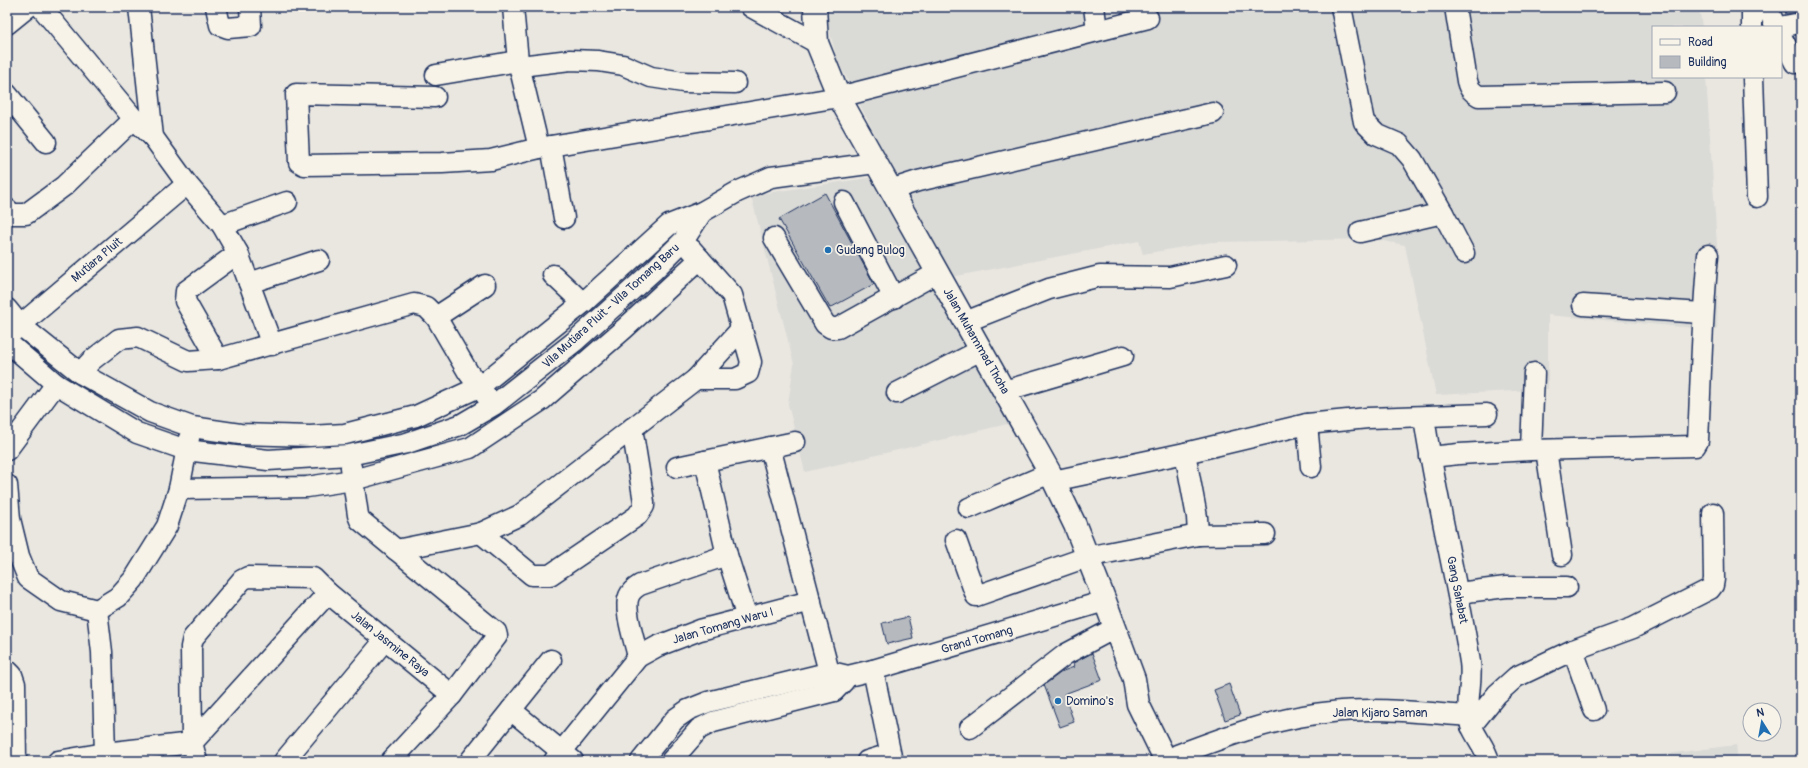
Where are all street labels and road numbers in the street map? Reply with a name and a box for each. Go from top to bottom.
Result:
street label: Mutiara Pluit [68,234,126,286]
street label: Vila Mutiara Pluit - Vila Tomang Baru [539,240,683,372]
street label: Jalan Muhammad Thoha [940,285,1013,397]
street label: Gang Sahabat [1443,555,1471,625]
street label: Jalan Tomang Waru I [671,604,775,648]
street label: Jalan Jasmine Raya [348,608,433,681]
street label: Grand Tomang [940,623,1014,657]
street label: Jalan Kijaro Saman [1332,706,1428,721]

